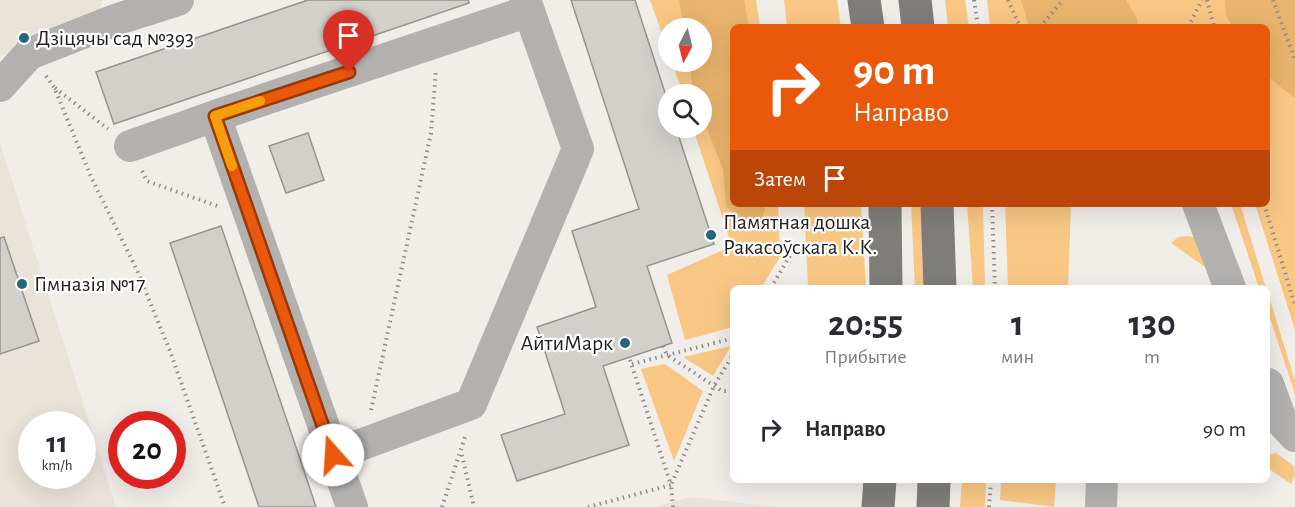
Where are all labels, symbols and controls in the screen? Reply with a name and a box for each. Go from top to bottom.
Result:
pin [323,10,374,72]
north arrow [658,18,712,72]
map controls [658,18,712,138]
icon: arrive [332,19,365,52]
place label: Дзіцячы сад №393 [36,27,194,49]
marker: Дзіцячы сад №393 [17,31,31,45]
icon: right [754,48,832,126]
text: 90 m [853,50,935,92]
button: search [658,84,712,138]
text: Направо [853,99,949,126]
icon: arrive [818,162,851,195]
text: Затем [754,168,806,190]
place label: Памятная дошка Ракасоўскага К.К. [723,211,877,258]
marker: Памятная дошка Ракасоўскага К.К. [704,228,718,242]
place label: Гімназія №17 [34,273,145,295]
marker: Гімназія №17 [15,277,29,291]
text: 20:55 [828,306,903,342]
text: 1 [1011,306,1024,342]
text: 130 [1128,306,1176,342]
place label: АйтиМарк [520,332,613,354]
marker: АйтиМарк [618,336,632,350]
text: Прибытие [824,347,907,367]
text: мин [1001,347,1034,367]
text: m [1144,347,1160,367]
speed limit sign: 20 [108,411,186,489]
icon: right [754,413,787,446]
text: Направо [805,418,886,440]
text: 90 m [1203,418,1246,440]
position arrow [301,423,365,487]
text: 11 [46,428,68,458]
text: km/h [42,458,72,473]

